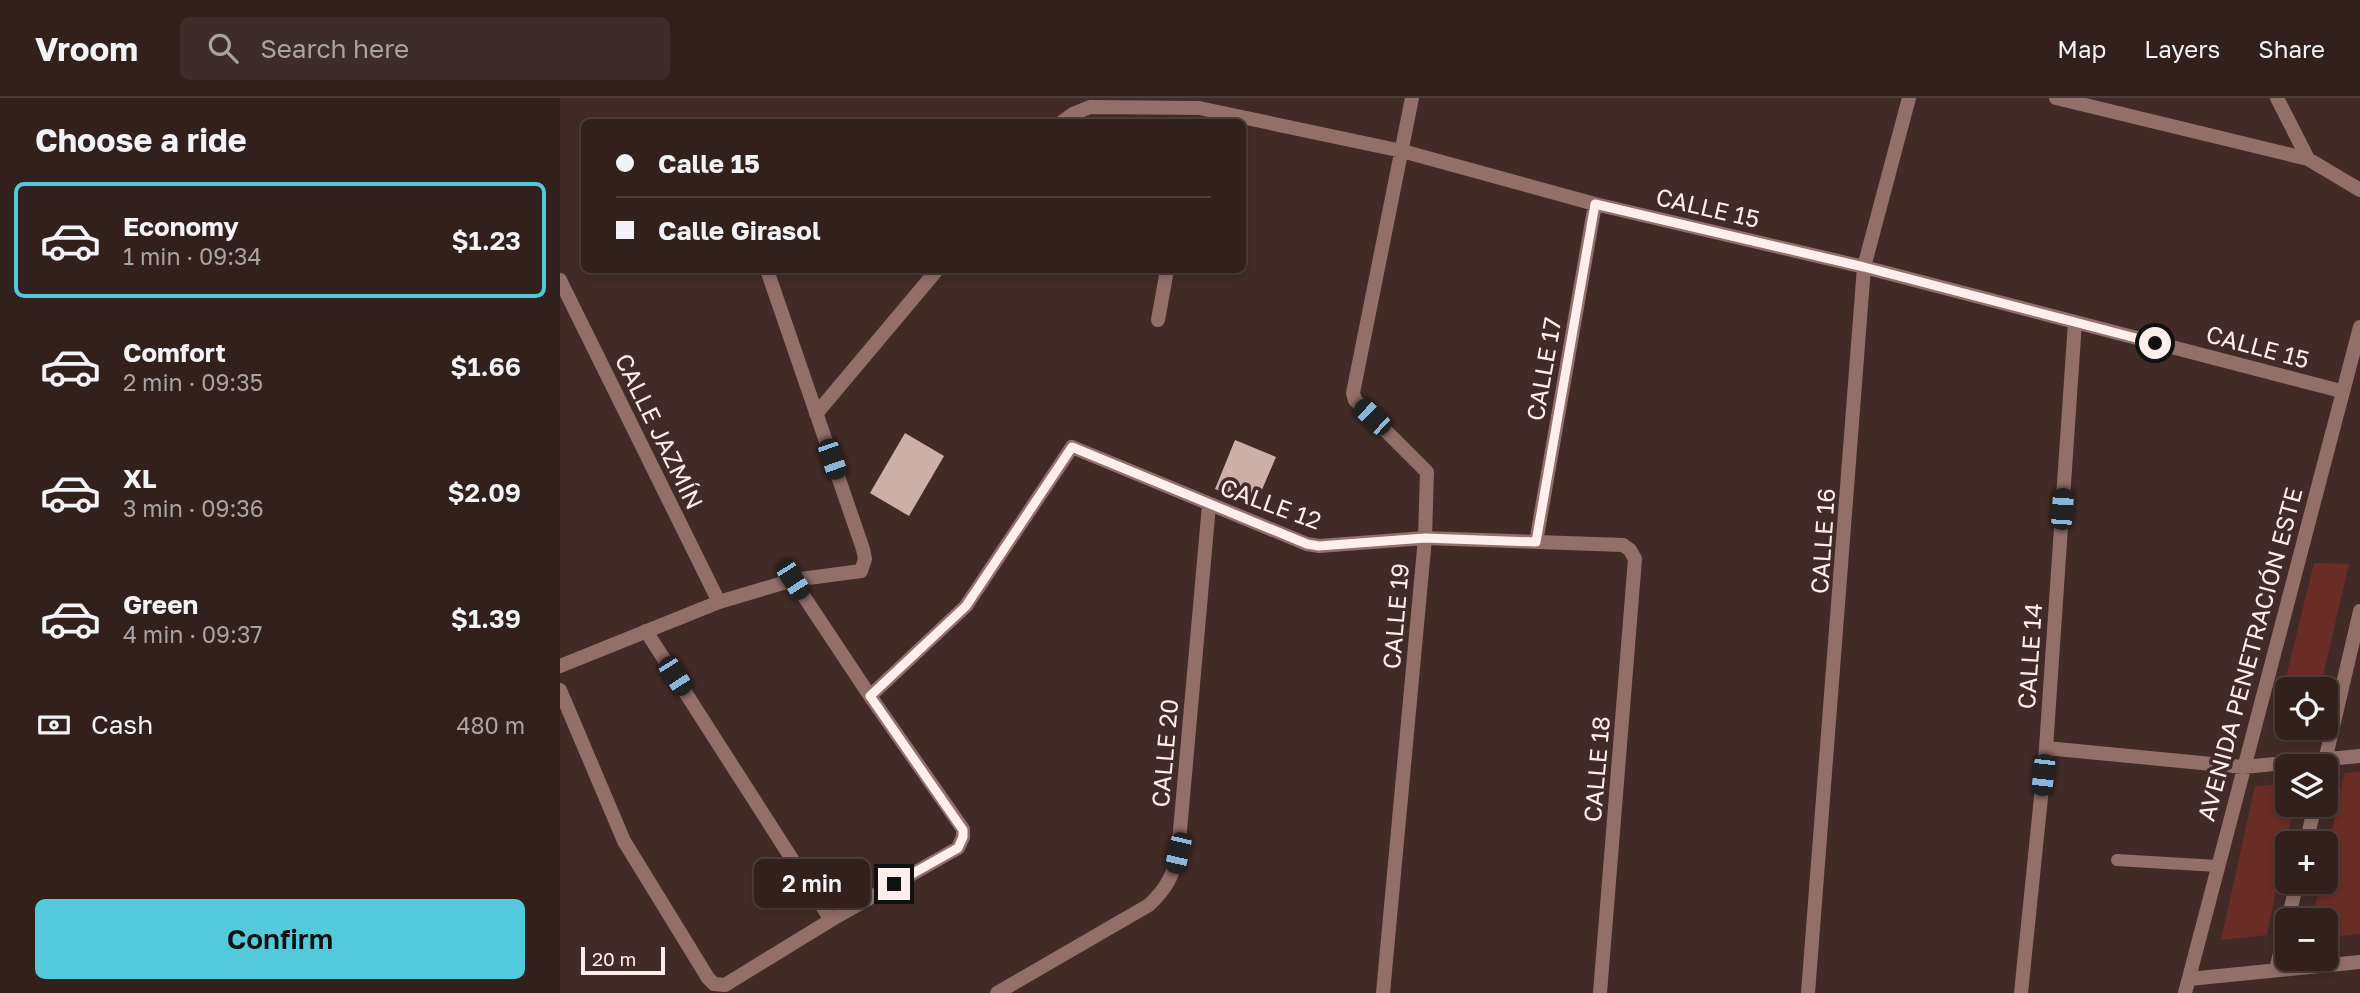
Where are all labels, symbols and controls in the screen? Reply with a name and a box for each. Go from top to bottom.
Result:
search box [180,17,670,80]
text: Vroom [35,29,138,68]
icon: search [204,29,242,67]
text: Search here [260,33,409,64]
text: Map [2057,34,2106,63]
text: Layers [2144,34,2220,63]
text: Share [2258,34,2325,63]
text: Choose a ride [35,121,247,159]
text: Calle 15 [658,148,760,179]
street label: CALLE 15 [1653,181,1763,233]
icon: car [39,209,102,272]
text: Economy [123,211,239,242]
text: Calle Girasol [658,215,821,246]
text: $1.23 [451,225,521,256]
text: 1 min · 09:34 [123,242,262,270]
street label: CALLE 17 [1520,315,1566,423]
street label: CALLE 15 [2203,318,2313,374]
route start [2139,327,2171,359]
icon: car [39,335,102,398]
text: Comfort [123,337,226,368]
street label: CALLE JAZMÍN [610,349,710,513]
text: $1.66 [450,351,521,382]
text: 2 min · 09:35 [123,368,263,396]
car [1350,395,1395,439]
car [816,436,849,482]
icon: car [39,461,102,524]
text: XL [123,463,157,494]
street label: CALLE 12 [1216,471,1326,535]
text: $2.09 [447,477,521,508]
street label: AVENIDA PENETRACIÓN ESTE [2190,484,2308,824]
street label: CALLE 16 [1804,487,1840,595]
car [2051,487,2074,531]
text: 3 min · 09:36 [123,494,264,522]
car [773,557,814,603]
street label: CALLE 19 [1376,562,1414,670]
icon: car [39,587,102,650]
text: Green [123,589,198,620]
street label: CALLE 14 [2011,602,2047,710]
text: $1.39 [451,603,521,634]
text: 4 min · 09:37 [123,620,263,648]
car [655,653,696,699]
map controls [2275,677,2338,971]
button: locate [2275,677,2338,740]
street label: CALLE 20 [1145,698,1183,808]
icon: cash [35,706,73,744]
text: Cash [91,709,153,740]
text: 480 m [457,711,525,739]
street label: CALLE 18 [1577,715,1615,823]
car [2031,753,2056,797]
button: layers [2275,754,2338,817]
car [1164,830,1193,876]
button: + [2275,831,2338,894]
callout: 2 min [754,860,870,908]
route end [878,868,910,900]
text: 2 min [782,869,842,897]
button: Confirm [35,899,525,979]
button: − [2275,908,2338,971]
scale bar [581,944,665,976]
text: 20 m [592,947,636,970]

